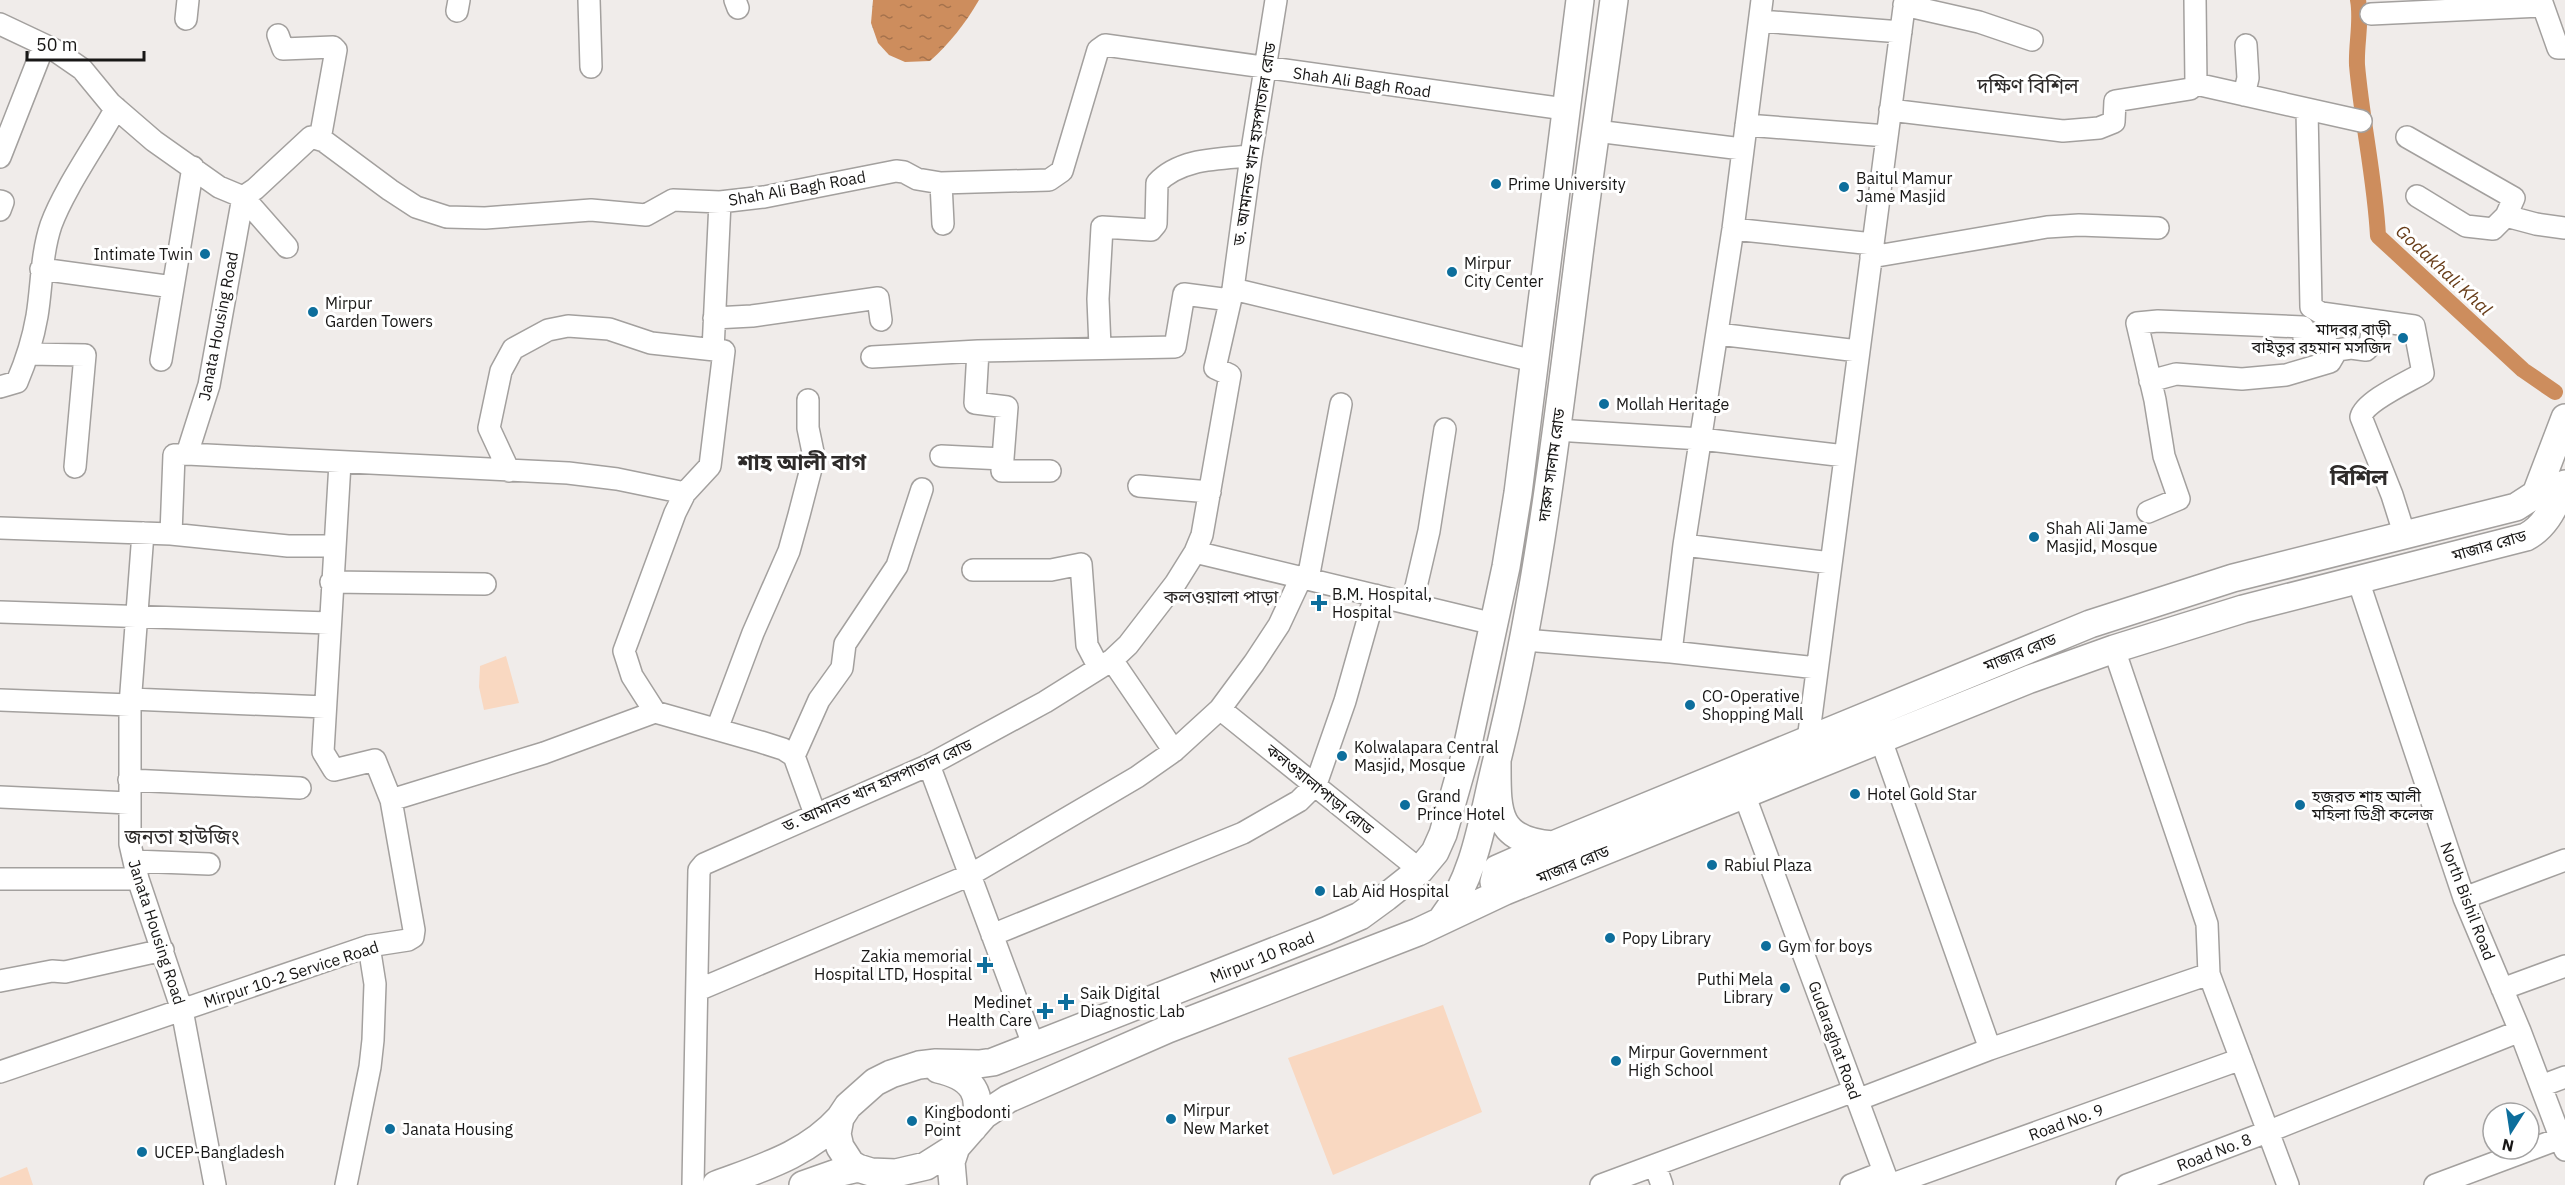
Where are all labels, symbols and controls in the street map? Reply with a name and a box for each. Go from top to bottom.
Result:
scale bar [27,24,144,62]
text: 50 m [36,33,78,56]
street label: ড. আমানত খান হাসপাতাল রোড [1228,40,1280,248]
street label: Shah Ali Bagh Road [1292,62,1432,102]
district label: দক্ষিণ বিশিল [1976,72,2079,99]
street label: Shah Ali Bagh Road [727,166,867,210]
place label: Baitul Mamur Jame Masjid [1856,168,1952,206]
place label: Prime University [1508,174,1626,194]
marker: Prime University [1489,177,1503,191]
marker: Baitul Mamur Jame Masjid [1837,180,1851,194]
water label: Godakhali Khal [2391,220,2497,321]
place label: Intimate Twin [93,244,193,264]
marker: Intimate Twin [198,247,212,261]
street label: Janata Housing Road [194,250,242,402]
place label: Mirpur City Center [1464,253,1543,291]
marker: Mirpur City Center [1445,265,1459,279]
place label: Mirpur Garden Towers [325,293,433,331]
marker: Mirpur Garden Towers [306,305,320,319]
place label: মাদবর বাড়ী বাইতুর রহমান মসজিদ [2251,319,2392,357]
marker: মাদবর বাড়ী বাইতুর রহমান মসজিদ [2396,331,2410,345]
place label: Mollah Heritage [1616,394,1729,414]
marker: Mollah Heritage [1597,397,1611,411]
street label: দারুস সালাম রোড [1533,406,1569,524]
district label: শাহ আলী বাগ [737,447,867,476]
district label: বিশিল [2329,462,2388,491]
place label: Shah Ali Jame Masjid, Mosque [2046,518,2158,556]
street label: মাজার রোড [2449,525,2529,565]
marker: Shah Ali Jame Masjid, Mosque [2027,530,2041,544]
place label: B.M. Hospital, Hospital [1332,584,1432,622]
district label: কলওয়ালা পাড়া [1163,585,1278,608]
marker: B.M. Hospital, Hospital [1310,594,1328,612]
street label: মাজার রোড [1980,628,2060,676]
place label: CO-Operative Shopping Mall [1702,686,1803,724]
marker: CO-Operative Shopping Mall [1683,698,1697,712]
street label: ড. আমানত খান হাসপাতাল রোড [778,734,976,836]
place label: Kolwalapara Central Masjid, Mosque [1354,737,1499,775]
street label: কলওয়ালাপাড়া রোড [1261,739,1378,839]
marker: Kolwalapara Central Masjid, Mosque [1335,749,1349,763]
place label: Hotel Gold Star [1867,784,1977,804]
place label: Grand Prince Hotel [1417,786,1505,824]
place label: হজরত শাহ আলী মহিলা ডিগ্রী কলেজ [2311,786,2434,824]
marker: Hotel Gold Star [1848,787,1862,801]
marker: Grand Prince Hotel [1398,798,1412,812]
marker: হজরত শাহ আলী মহিলা ডিগ্রী কলেজ [2293,798,2307,812]
district label: জনতা হাউজিং [123,823,240,850]
street label: North Bishil Road [2436,839,2500,963]
street label: মাজার রোড [1533,840,1613,888]
place label: Rabiul Plaza [1724,855,1812,875]
street label: Janata Housing Road [124,857,190,1007]
marker: Rabiul Plaza [1705,858,1719,872]
place label: Lab Aid Hospital [1332,881,1449,901]
marker: Lab Aid Hospital [1313,884,1327,898]
street label: Mirpur 10 Road [1207,927,1317,987]
place label: Popy Library [1622,928,1711,948]
marker: Popy Library [1603,931,1617,945]
street label: Mirpur 10-2 Service Road [201,936,381,1012]
place label: Gym for boys [1778,936,1872,956]
marker: Gym for boys [1759,939,1773,953]
place label: Zakia memorial Hospital LTD, Hospital [814,946,972,984]
marker: Zakia memorial Hospital LTD, Hospital [976,956,994,974]
place label: Puthi Mela Library [1697,969,1773,1007]
street label: Gudaraghat Road [1804,978,1866,1102]
marker: Puthi Mela Library [1778,981,1792,995]
place label: Saik Digital Diagnostic Lab [1080,983,1185,1021]
place label: Medinet Health Care [948,992,1032,1030]
marker: Saik Digital Diagnostic Lab [1057,993,1075,1011]
marker: Medinet Health Care [1036,1002,1054,1020]
place label: Mirpur Government High School [1628,1042,1768,1080]
marker: Mirpur Government High School [1609,1054,1623,1068]
street label: Road No. 9 [2026,1099,2106,1145]
place label: Mirpur New Market [1183,1100,1269,1138]
north arrow [2481,1101,2541,1161]
place label: Kingbodonti Point [924,1102,1011,1140]
marker: Mirpur New Market [1164,1112,1178,1126]
marker: Kingbodonti Point [905,1114,919,1128]
place label: Janata Housing [402,1119,514,1139]
marker: Janata Housing [383,1122,397,1136]
street label: Road No. 8 [2174,1129,2254,1175]
text: N [2500,1135,2516,1157]
place label: UCEP-Bangladesh [154,1142,285,1162]
marker: UCEP-Bangladesh [135,1145,149,1159]

